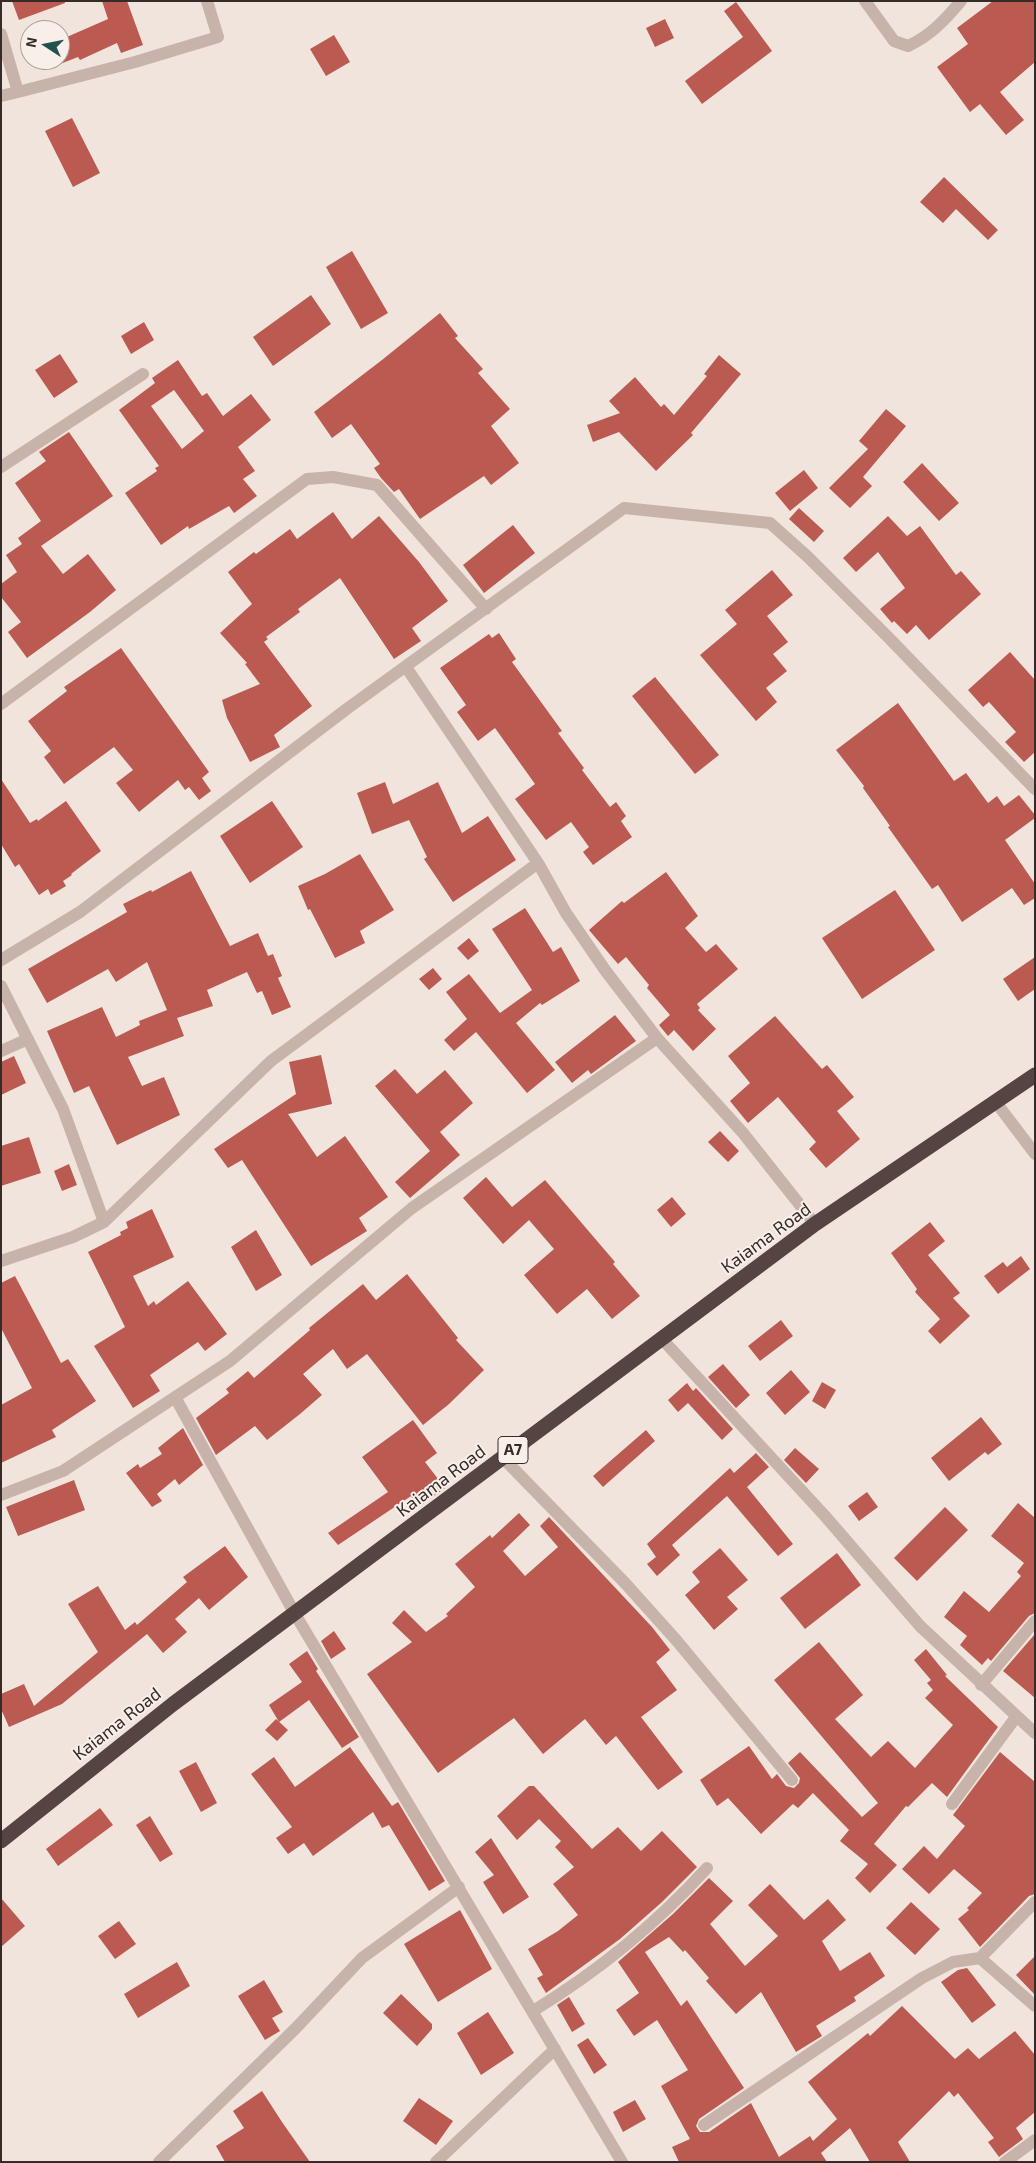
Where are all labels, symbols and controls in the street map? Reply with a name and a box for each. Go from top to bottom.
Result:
north arrow [20,20,70,70]
text: N [21,36,40,49]
street label: Kaiama Road [717,1198,815,1278]
road number: A7 [498,1436,528,1464]
street label: Kaiama Road [392,1440,490,1522]
street label: Kaiama Road [69,1683,165,1765]

